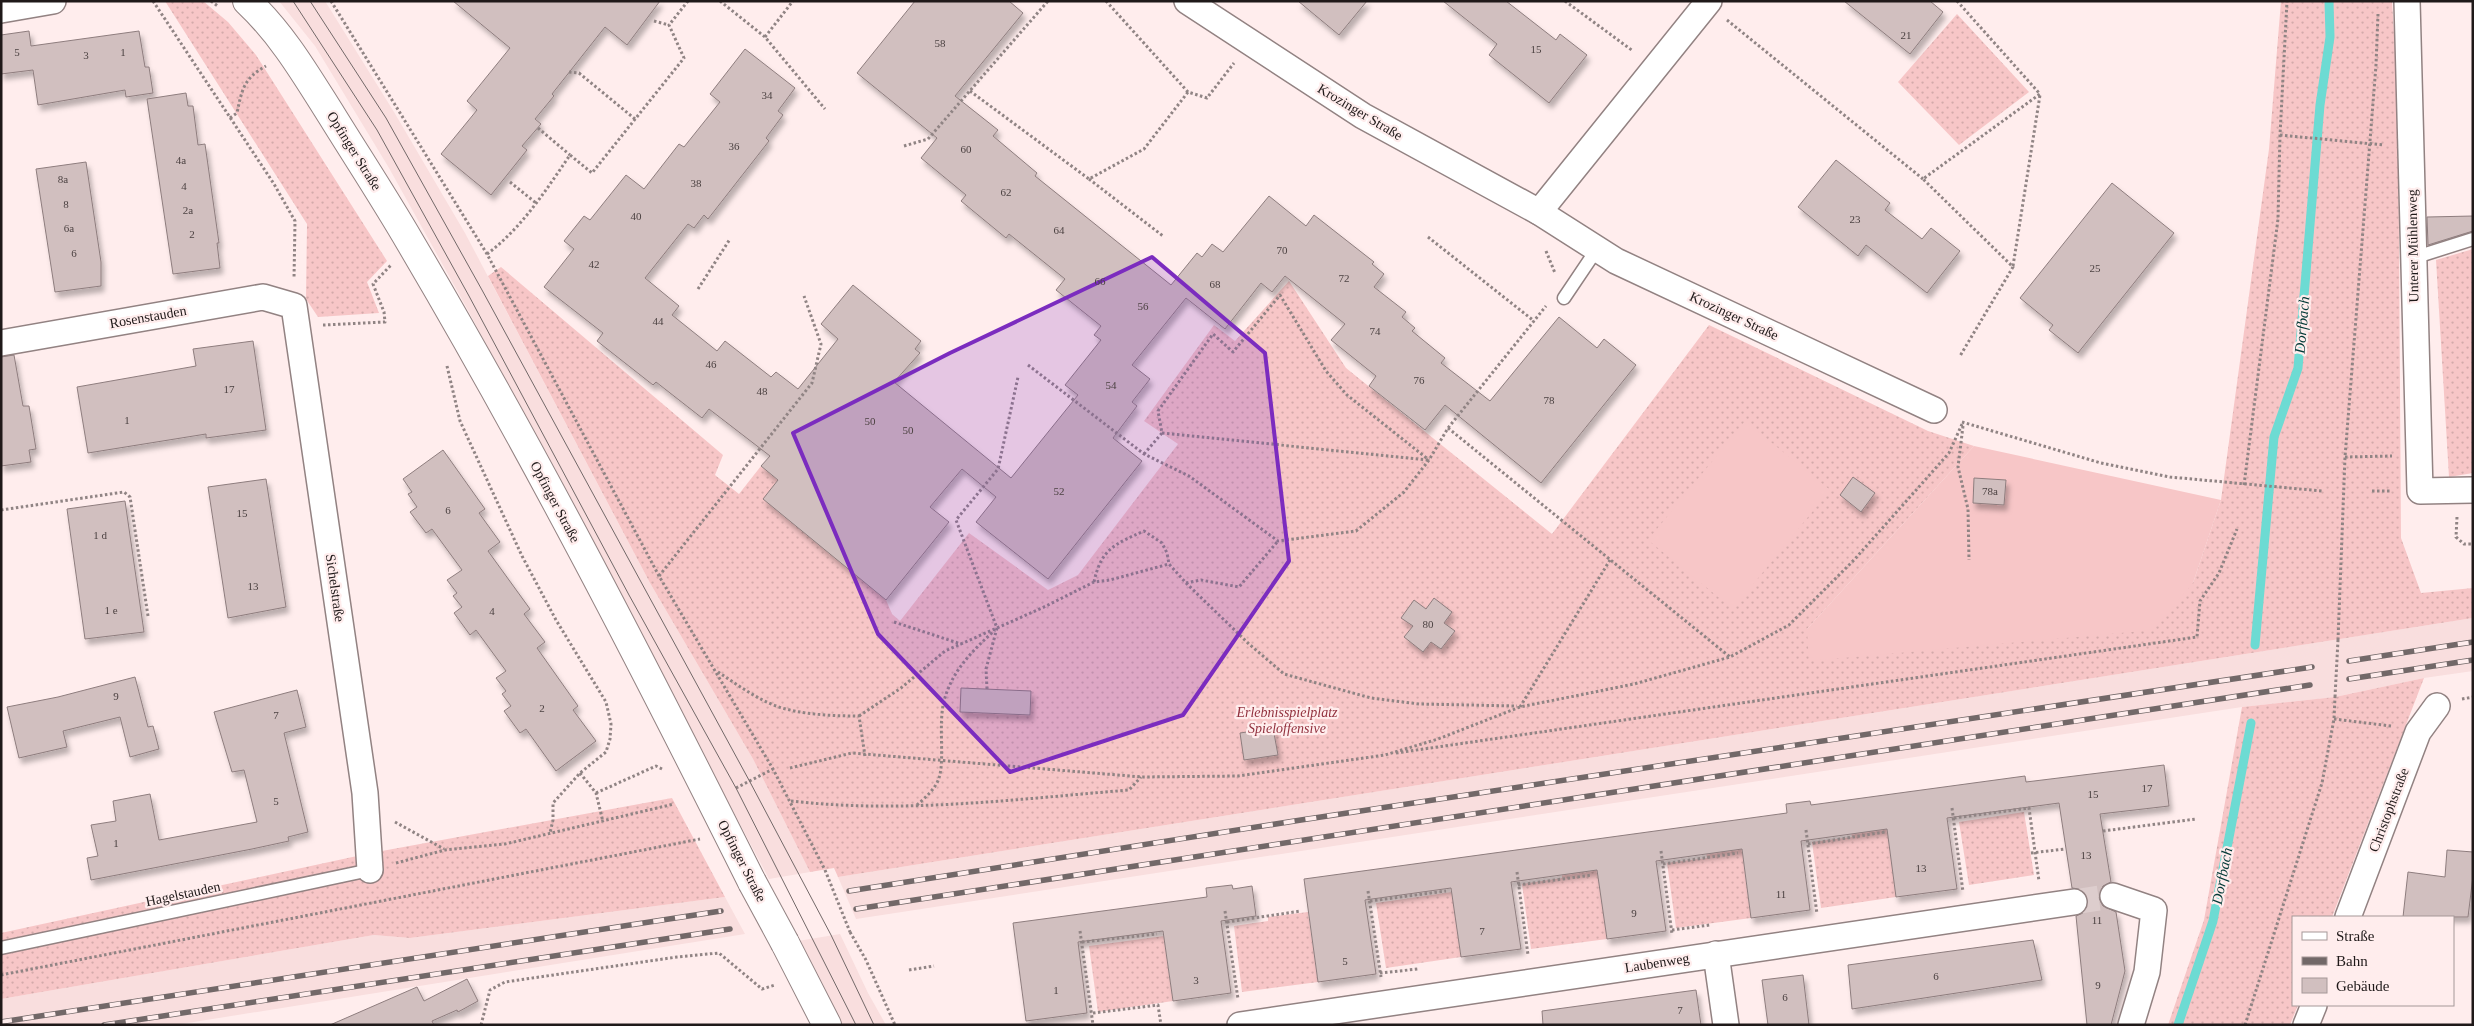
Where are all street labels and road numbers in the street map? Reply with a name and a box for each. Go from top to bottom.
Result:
street label: Krozinger Straße [1315,81,1405,143]
street label: Opfinger Straße [324,109,384,193]
street label: Unterer Mühlenweg [2405,189,2421,303]
street label: Krozinger Straße [1687,289,1781,343]
street label: Rosenstauden [108,303,188,331]
street label: Opfinger Straße [527,459,583,545]
street label: Sichelstraße [323,553,347,623]
street label: Christophstraße [2366,766,2412,854]
street label: Opfinger Straße [715,818,769,904]
street label: Hagelstauden [144,879,222,909]
street label: Laubenweg [1624,950,1690,976]

